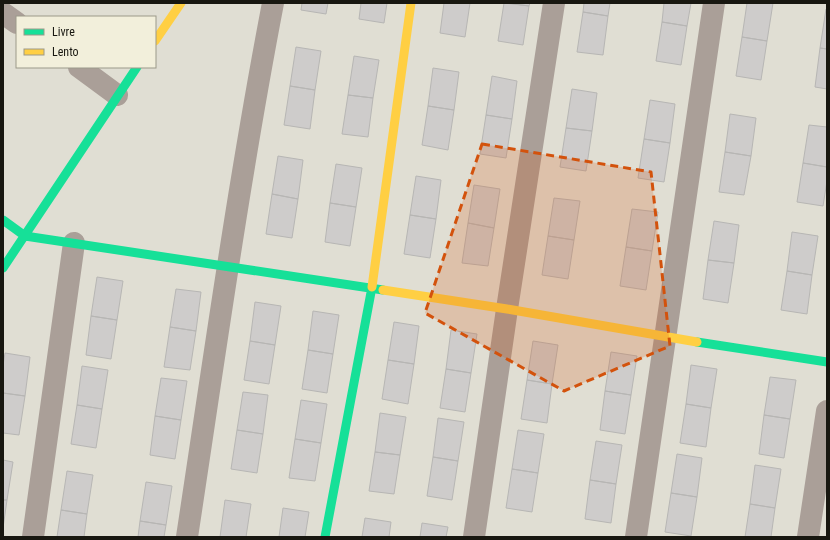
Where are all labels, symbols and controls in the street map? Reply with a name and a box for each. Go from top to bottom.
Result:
legend [16,16,156,68]
text: Livre [52,25,75,39]
text: Lento [52,45,79,59]

